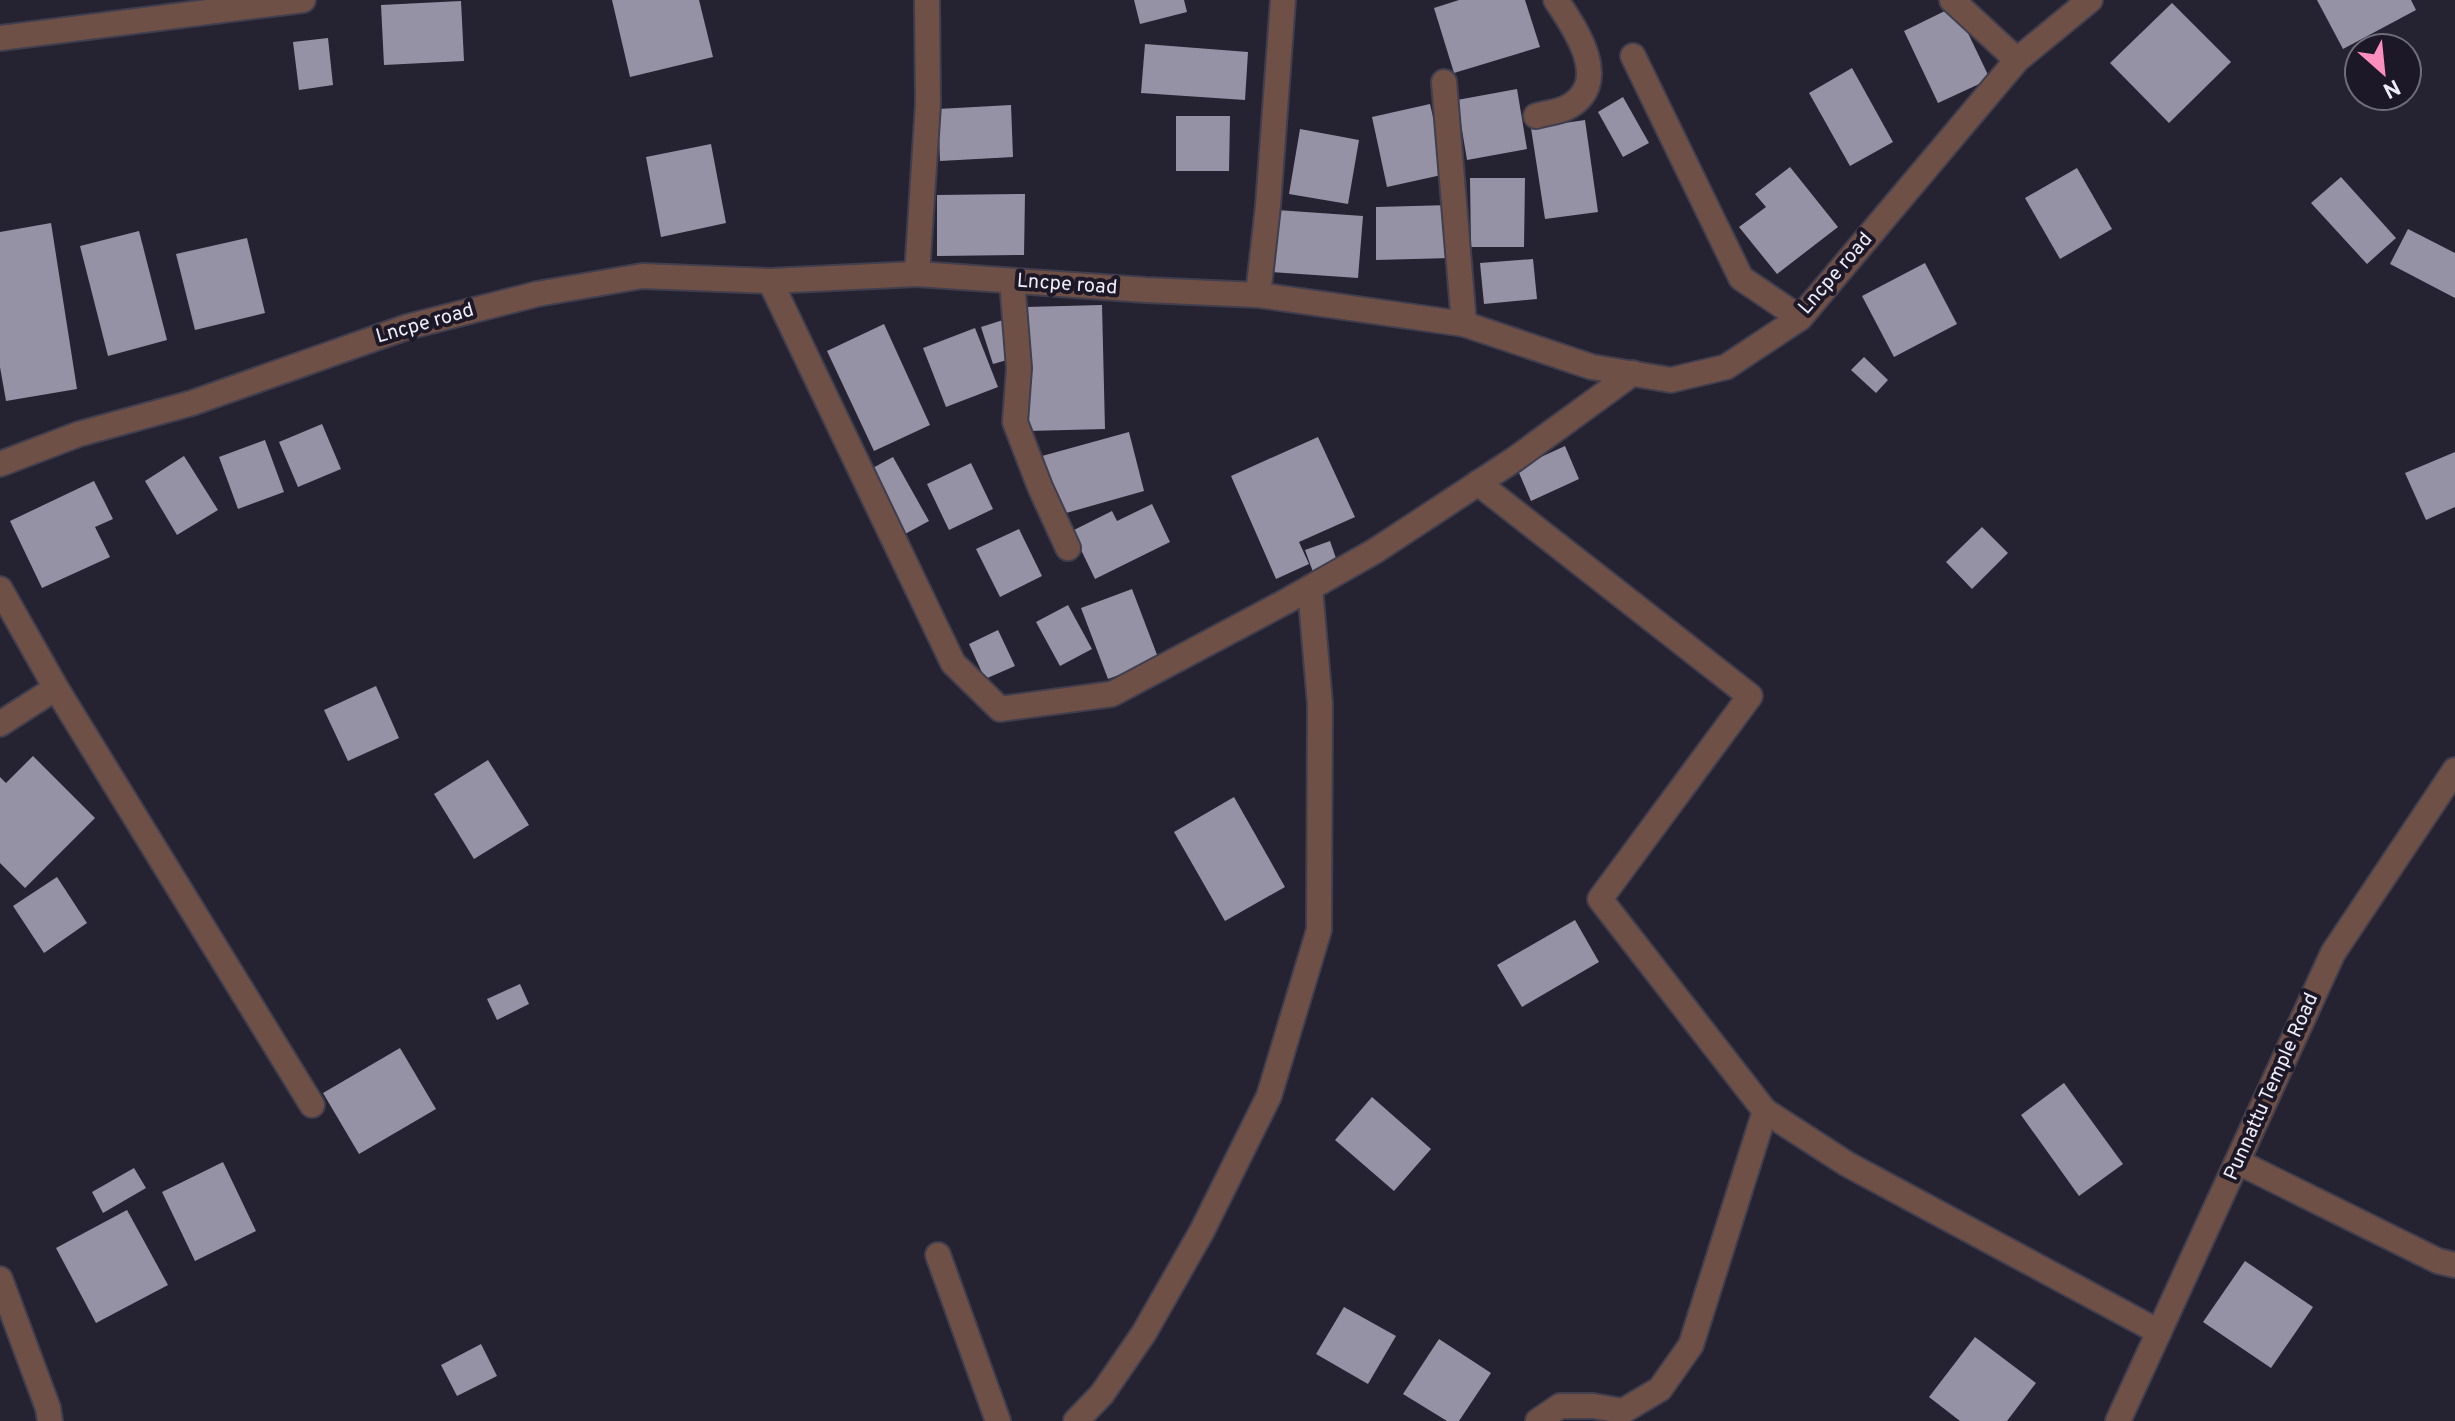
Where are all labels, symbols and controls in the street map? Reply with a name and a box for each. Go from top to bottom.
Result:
north arrow [2343,32,2423,112]
text: N [2378,72,2404,103]
street label: Lncpe road [1793,227,1879,321]
street label: Lncpe road [1016,269,1118,301]
street label: Lncpe road [373,298,477,350]
street label: Punnattu Temple Road [2219,989,2325,1185]

